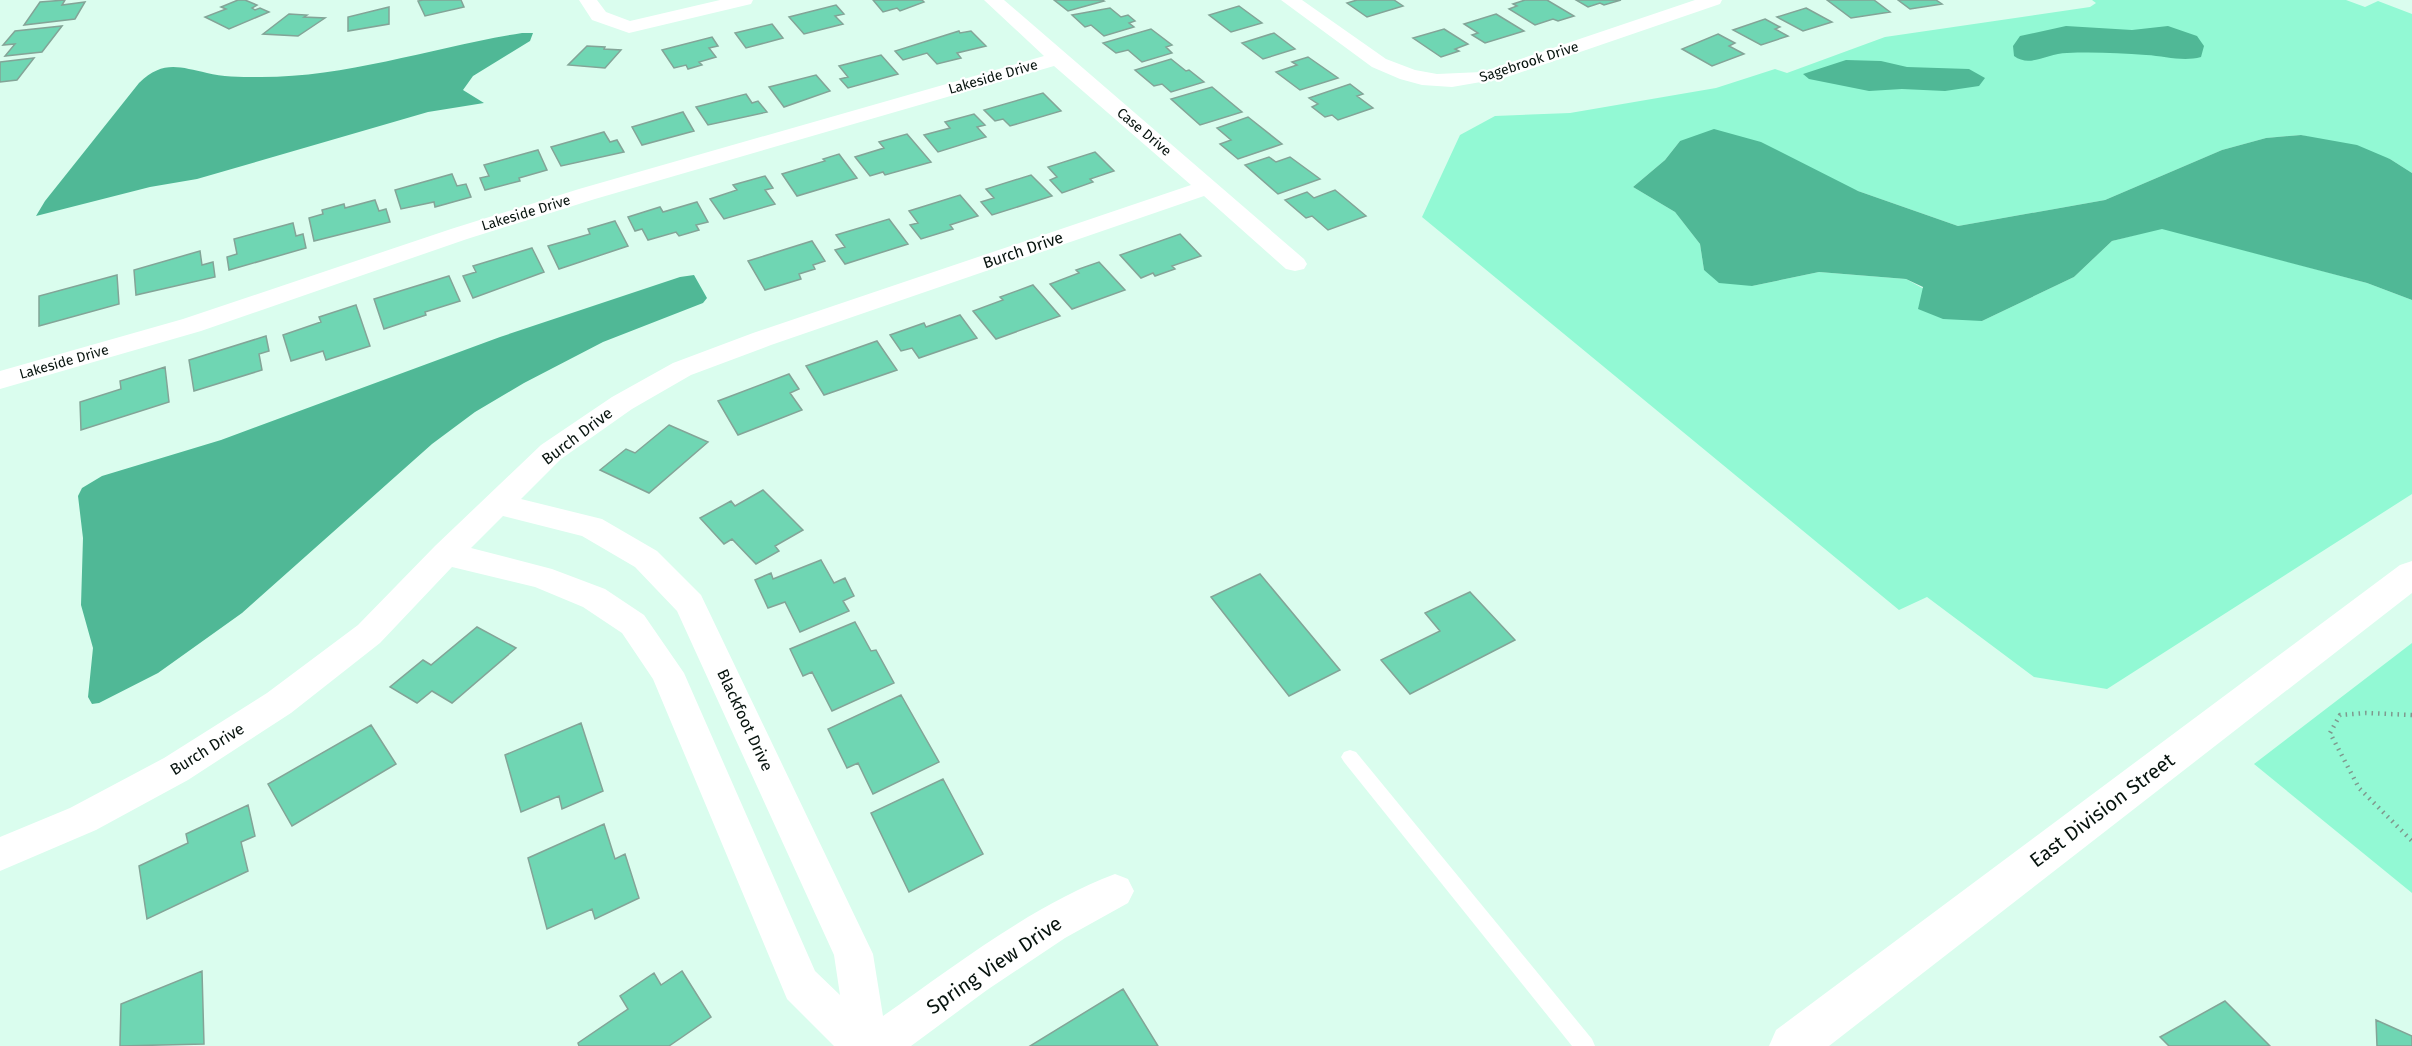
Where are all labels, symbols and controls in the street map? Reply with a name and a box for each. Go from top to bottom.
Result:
street label: Sagebrook Drive [1477,38,1581,86]
street label: Lakeside Drive [946,56,1040,98]
street label: Case Drive [1113,104,1175,160]
street label: Lakeside Drive [479,191,573,235]
street label: Burch Drive [980,227,1066,273]
street label: Lakeside Drive [17,341,111,383]
street label: Burch Drive [538,403,616,469]
street label: Blackfoot Drive [713,666,777,774]
street label: Burch Drive [167,719,247,779]
street label: East Division Street [2025,747,2180,872]
street label: Spring View Drive [922,911,1066,1019]

